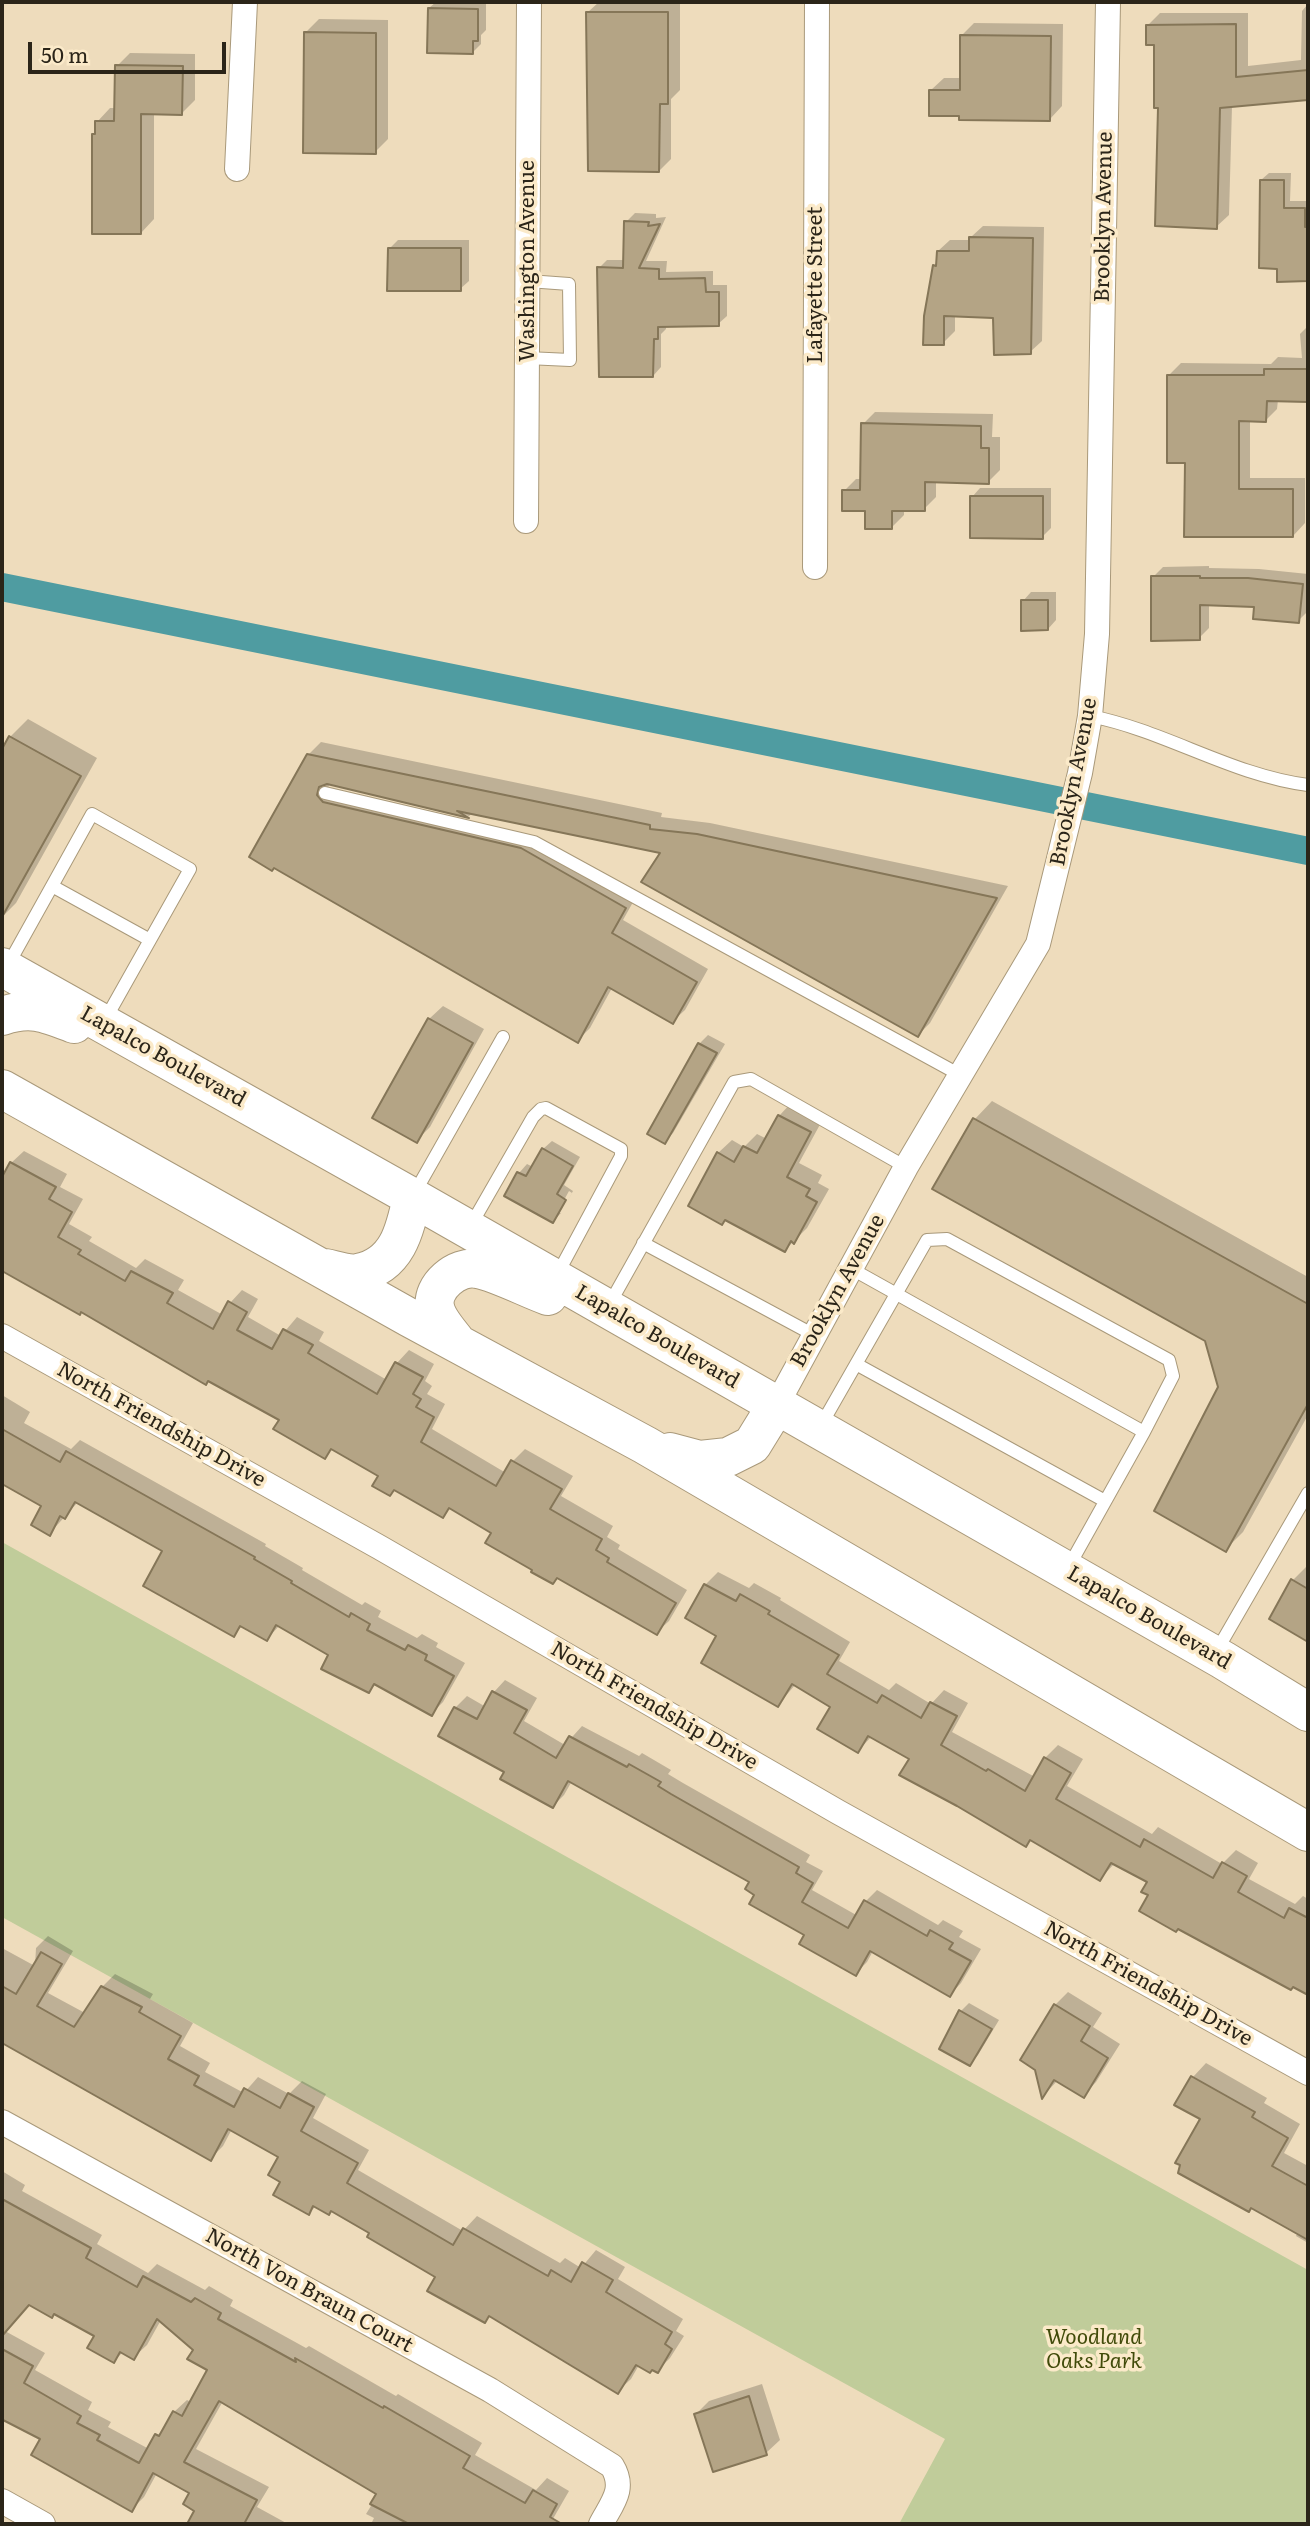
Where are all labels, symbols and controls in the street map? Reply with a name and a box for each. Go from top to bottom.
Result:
scale bar [32,28,229,72]
text: 50 m [41,38,88,69]
street label: Brooklyn Avenue [1090,131,1118,303]
street label: Washington Avenue [515,160,541,362]
street label: Lafayette Street [803,207,829,363]
street label: Brooklyn Avenue [1045,696,1103,868]
street label: Lapalco Boulevard [76,1001,250,1113]
street label: Brooklyn Avenue [786,1210,890,1372]
street label: Lapalco Boulevard [571,1280,743,1394]
street label: North Friendship Drive [52,1357,270,1493]
street label: Lapalco Boulevard [1063,1561,1235,1675]
street label: North Friendship Drive [546,1636,762,1776]
street label: North Friendship Drive [1039,1916,1257,2052]
street label: North Von Braun Court [201,2223,417,2359]
park label: Woodland Oaks Park [1046,2325,1142,2375]

